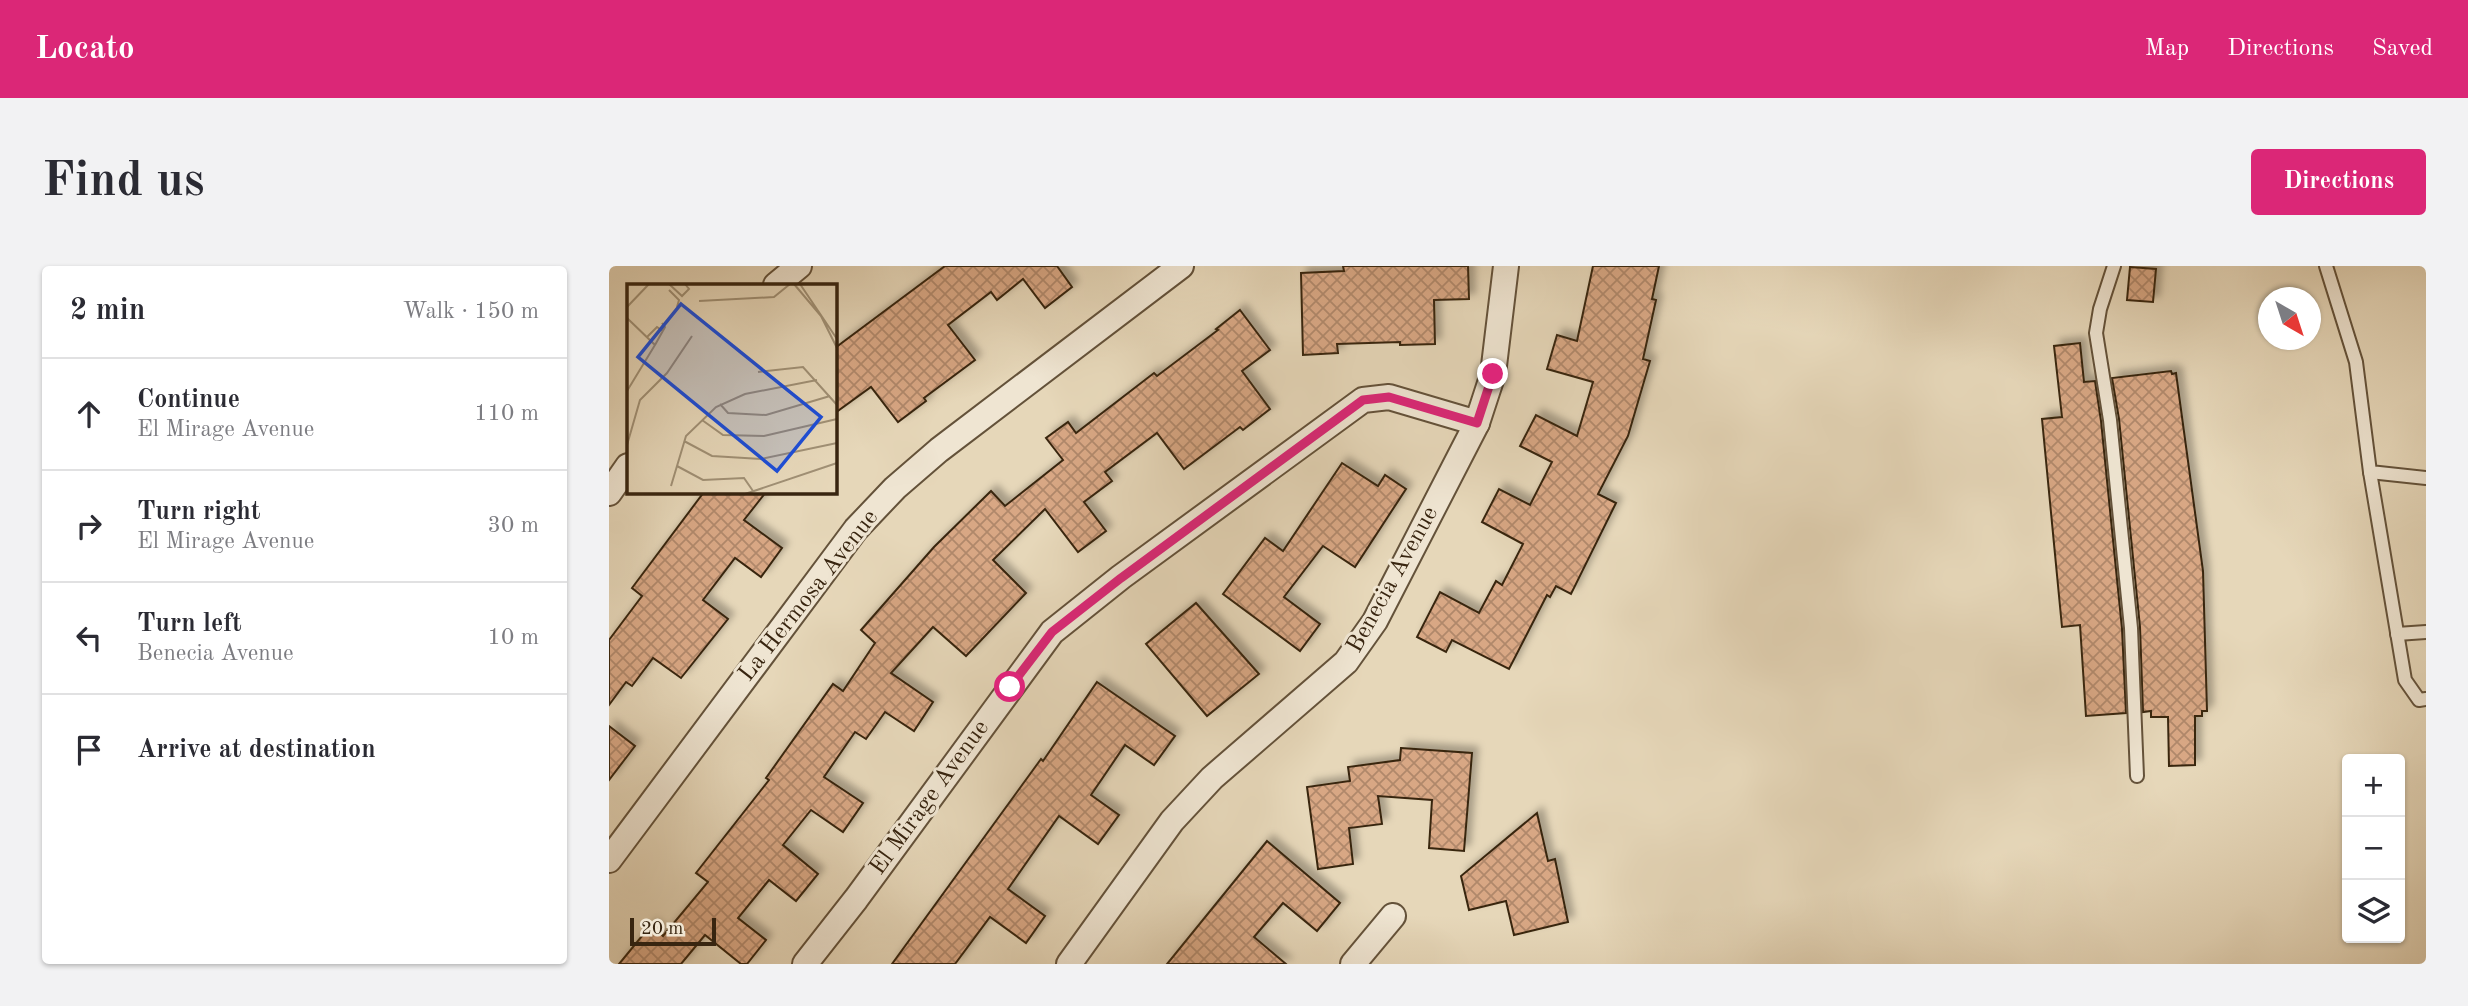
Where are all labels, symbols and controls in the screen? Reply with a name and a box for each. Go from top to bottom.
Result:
text: Locato [35,33,135,66]
text: Map [2145,37,2189,61]
text: Directions [2227,37,2334,61]
text: Saved [2372,37,2433,61]
button: Directions [2251,149,2426,215]
text: Find us [42,158,205,207]
inset map [627,284,837,494]
north arrow [2258,287,2321,350]
text: 2 min [70,296,145,326]
text: Walk · 150 m [403,300,539,323]
route end [1477,358,1508,389]
text: Continue [137,387,240,413]
icon: ahead [70,395,108,433]
text: 110 m [474,402,539,425]
text: El Mirage Avenue [137,418,314,441]
text: Turn right [137,499,260,525]
street label: Benecia Avenue [1343,503,1443,657]
street label: La Hermosa Avenue [735,506,883,686]
icon: right [70,507,108,545]
text: 30 m [488,514,539,537]
text: El Mirage Avenue [137,530,314,553]
text: Turn left [137,611,242,637]
icon: left [70,619,108,657]
text: 10 m [488,626,539,649]
text: Benecia Avenue [137,642,294,665]
route start [994,671,1025,702]
street label: El Mirage Avenue [866,716,994,880]
icon: arrive [70,731,108,769]
text: Arrive at destination [137,737,376,763]
map controls [2342,754,2405,943]
button: + [2342,754,2405,817]
button: − [2342,817,2405,880]
button: layers [2342,880,2405,943]
scale bar [630,915,716,947]
text: 20 m [641,920,683,939]

